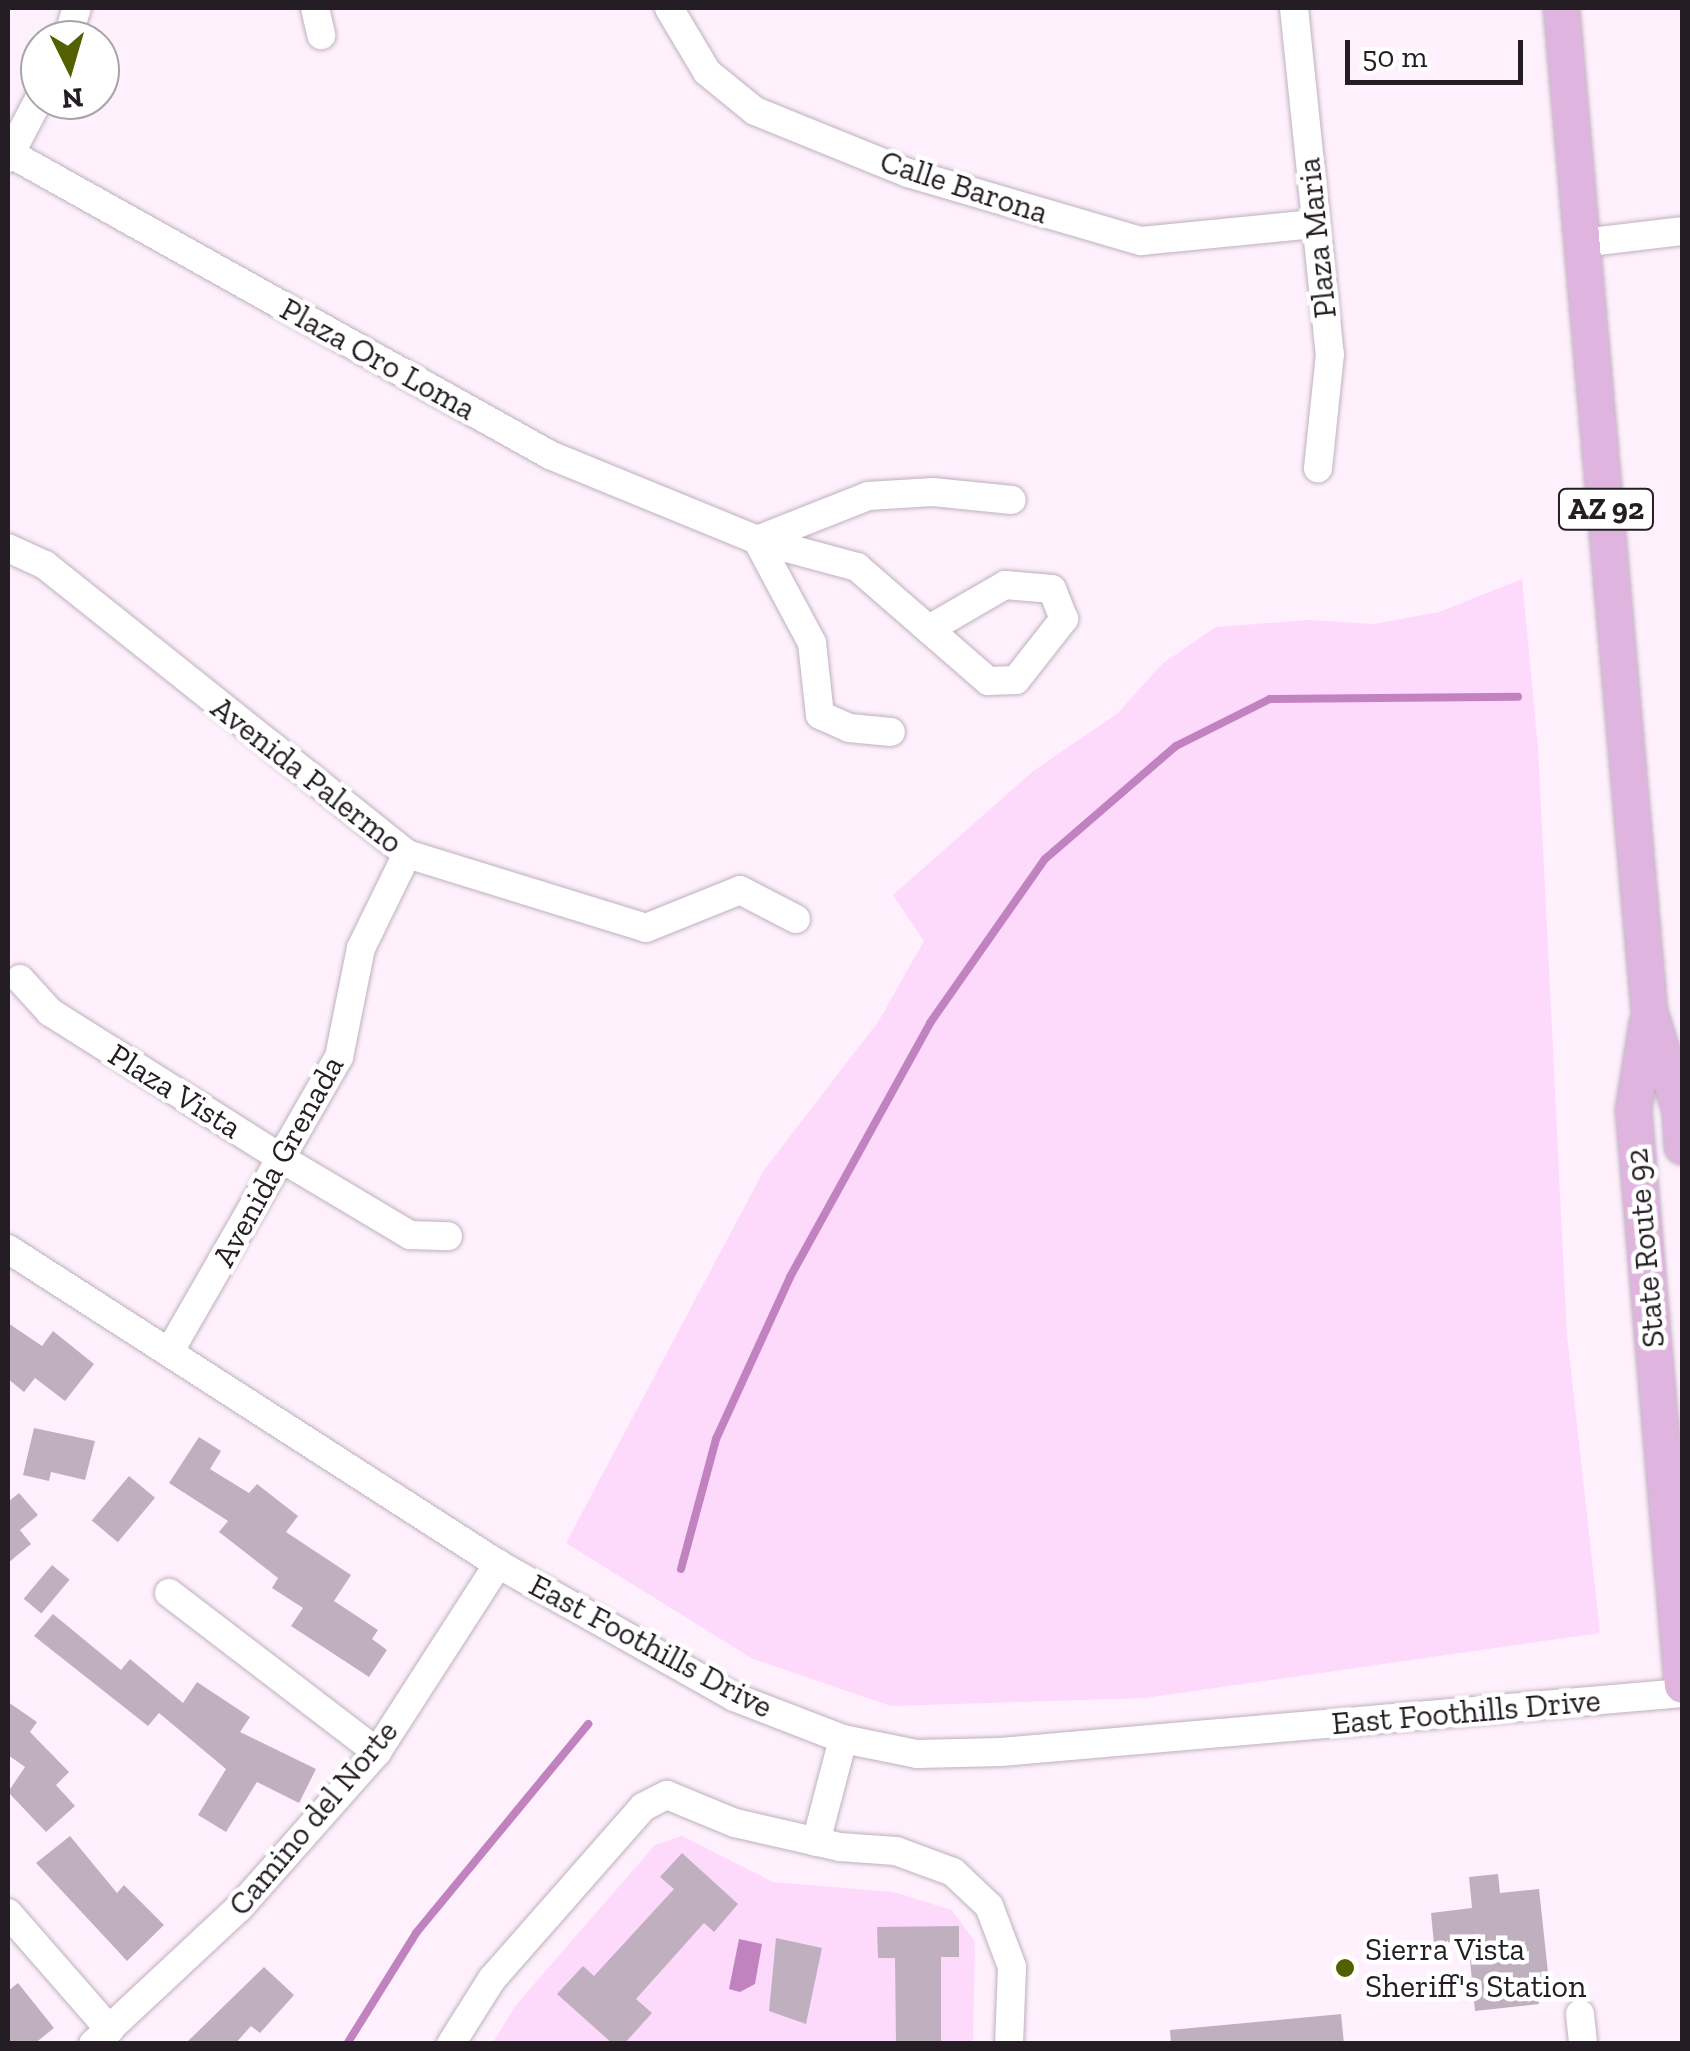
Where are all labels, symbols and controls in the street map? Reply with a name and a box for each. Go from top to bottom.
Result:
north arrow [20,20,120,120]
scale bar [1350,20,1528,82]
text: 50 m [1362,39,1427,75]
text: N [60,81,85,116]
street label: Calle Barona [875,142,1053,232]
street label: Plaza Maria [1289,156,1345,320]
street label: Plaza Oro Loma [274,290,482,428]
road number: AZ 92 [1556,484,1656,534]
street label: Avenida Palermo [204,688,410,862]
street label: Plaza Vista [101,1035,249,1147]
street label: Avenida Grenada [204,1049,352,1273]
street label: State Route 92 [1617,1147,1673,1349]
street label: East Foothills Drive [523,1566,779,1726]
street label: East Foothills Drive [1330,1681,1602,1743]
street label: Camino del Norte [220,1713,406,1923]
place label: Sierra Vista Sheriff's Station [1365,1931,1586,2006]
marker: Sierra Vista Sheriff's Station [1334,1957,1356,1979]

